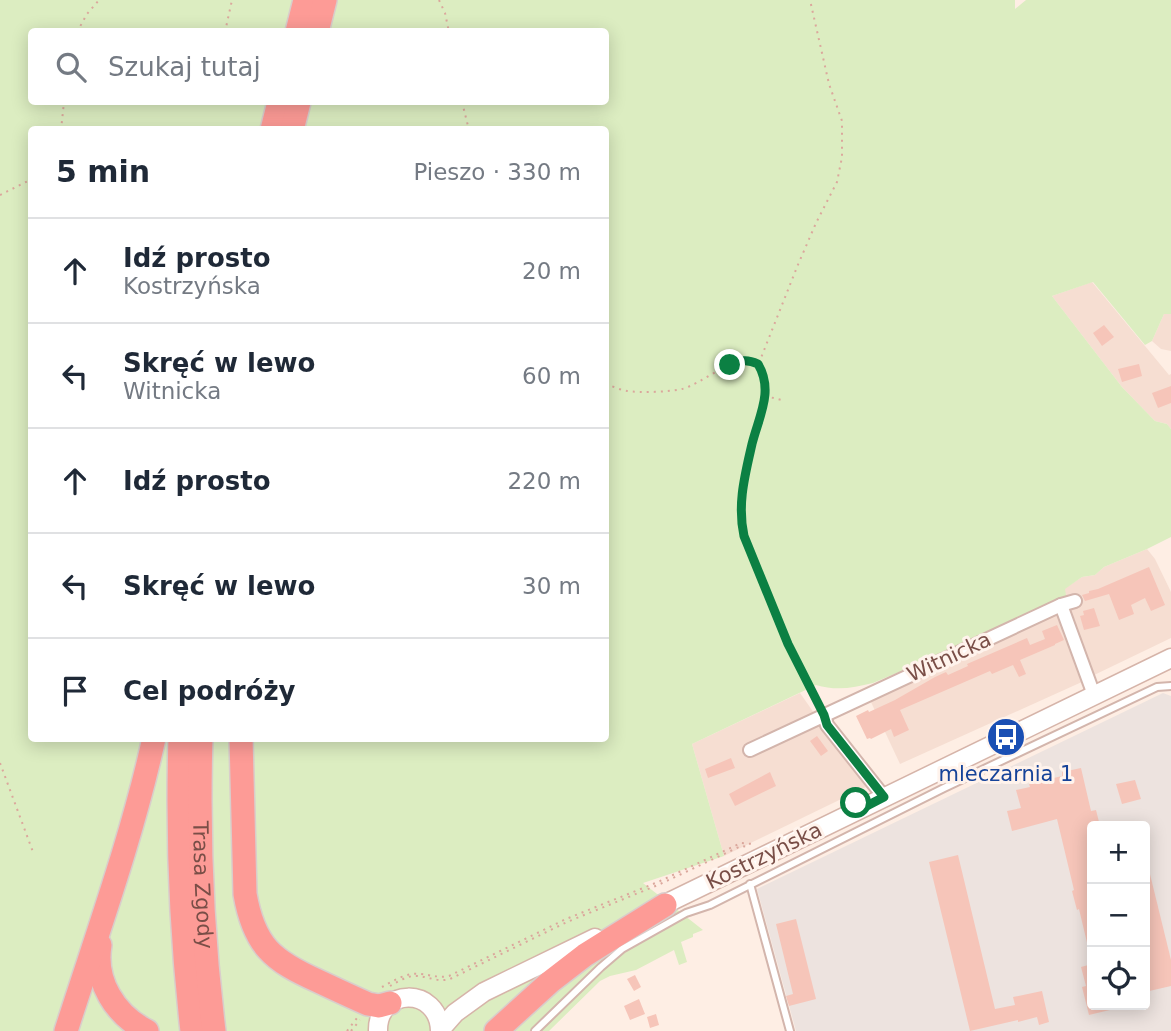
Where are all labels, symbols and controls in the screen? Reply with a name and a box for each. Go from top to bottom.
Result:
search box [28,28,609,105]
icon: search [52,48,90,86]
text: Szukaj tutaj [108,52,261,82]
text: 5 min [56,154,150,189]
text: Pieszo · 330 m [413,159,581,185]
text: Idź prosto [123,243,271,273]
icon: ahead [56,252,94,290]
text: 20 m [522,258,581,284]
text: Kostrzyńska [123,273,261,299]
text: Skręć w lewo [123,348,315,378]
route end [714,349,745,380]
icon: left [56,357,94,395]
text: 60 m [522,363,581,389]
text: Witnicka [123,378,221,404]
icon: ahead [56,462,94,500]
text: Idź prosto [123,466,271,496]
text: 220 m [507,468,581,494]
icon: left [56,567,94,605]
text: Skręć w lewo [123,571,315,601]
text: 30 m [522,573,581,599]
street label: Witnicka [903,627,995,687]
icon: arrive [56,672,94,710]
text: Cel podróży [123,676,296,706]
bus stop icon: mleczarnia 1 [985,716,1027,758]
place label: mleczarnia 1 [939,762,1073,786]
route start [840,787,871,818]
street label: Kostrzyńska [702,818,826,894]
street label: Trasa Zgody [188,820,218,950]
map controls [1087,821,1150,1010]
button: + [1087,821,1150,884]
button: − [1087,884,1150,947]
button: locate [1087,947,1150,1010]

